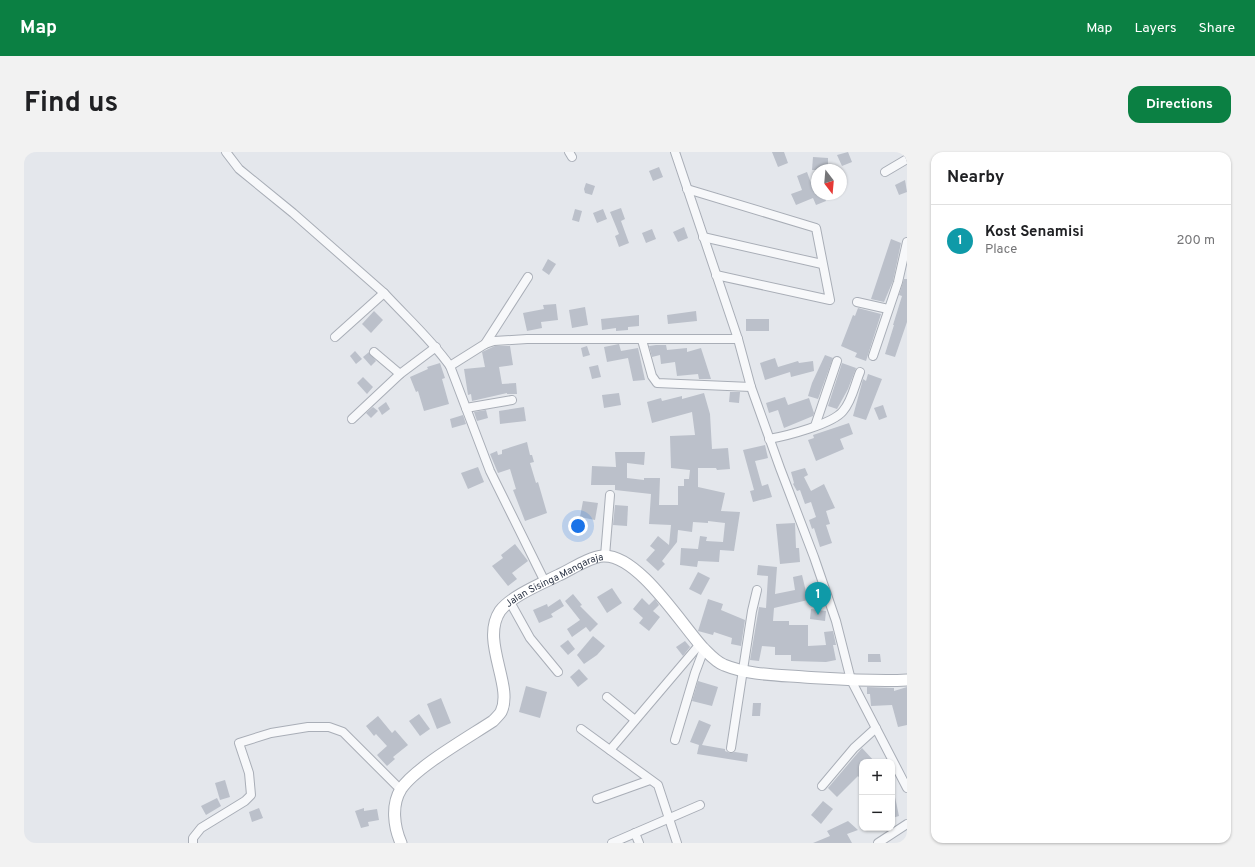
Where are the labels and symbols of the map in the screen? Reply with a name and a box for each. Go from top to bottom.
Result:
north arrow [811,164,847,200]
your location [568,516,588,536]
street label: Jalan Sisinga Mangaraja [503,551,604,611]
pin: 1 [805,582,831,615]

